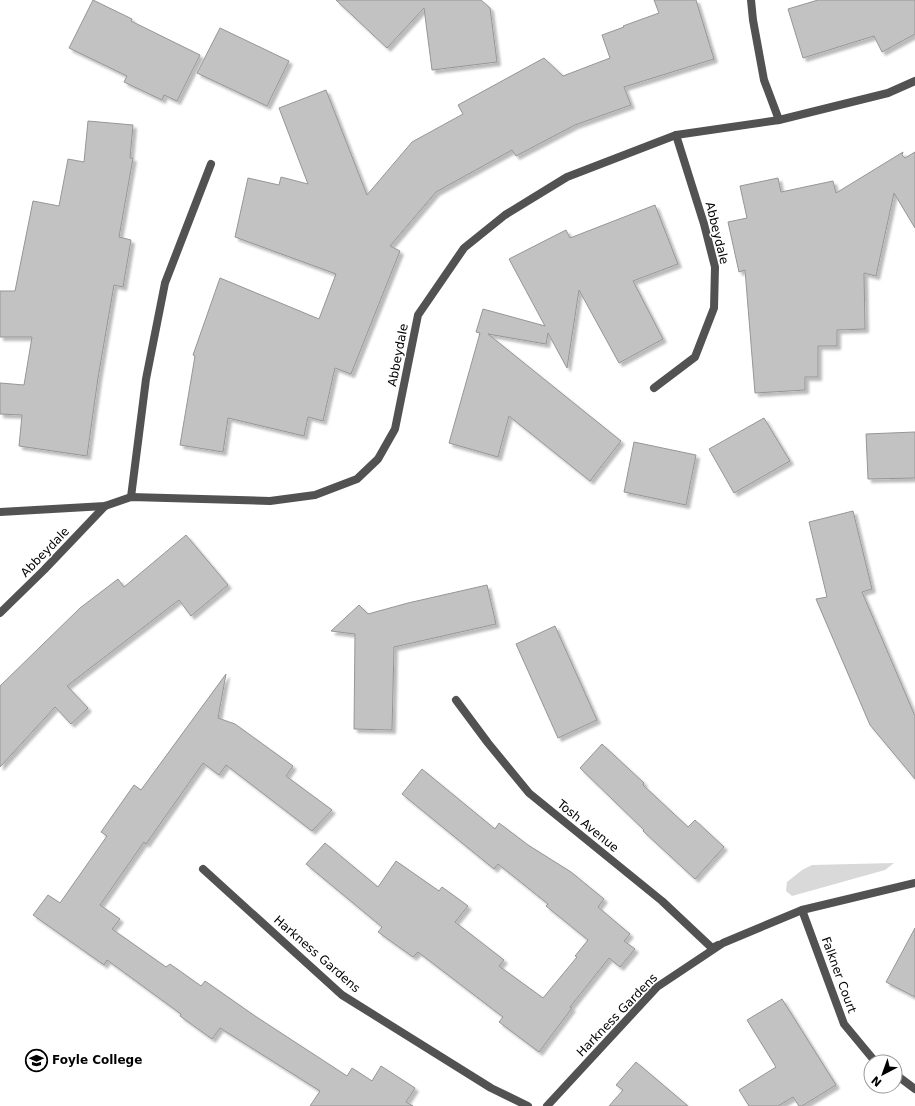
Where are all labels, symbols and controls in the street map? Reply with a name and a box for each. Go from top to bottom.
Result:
street label: Abbeydale [703,200,731,266]
street label: Abbeydale [385,322,411,388]
street label: Abbeydale [18,524,72,580]
street label: Tosh Avenue [554,796,622,855]
street label: Harkness Gardens [271,913,363,995]
street label: Falkner Court [819,935,859,1015]
street label: Harkness Gardens [574,971,660,1059]
school or university icon: Foyle College [23,1047,49,1073]
place label: Foyle College [52,1053,142,1067]
north arrow [863,1054,903,1094]
text: N [869,1073,885,1089]

